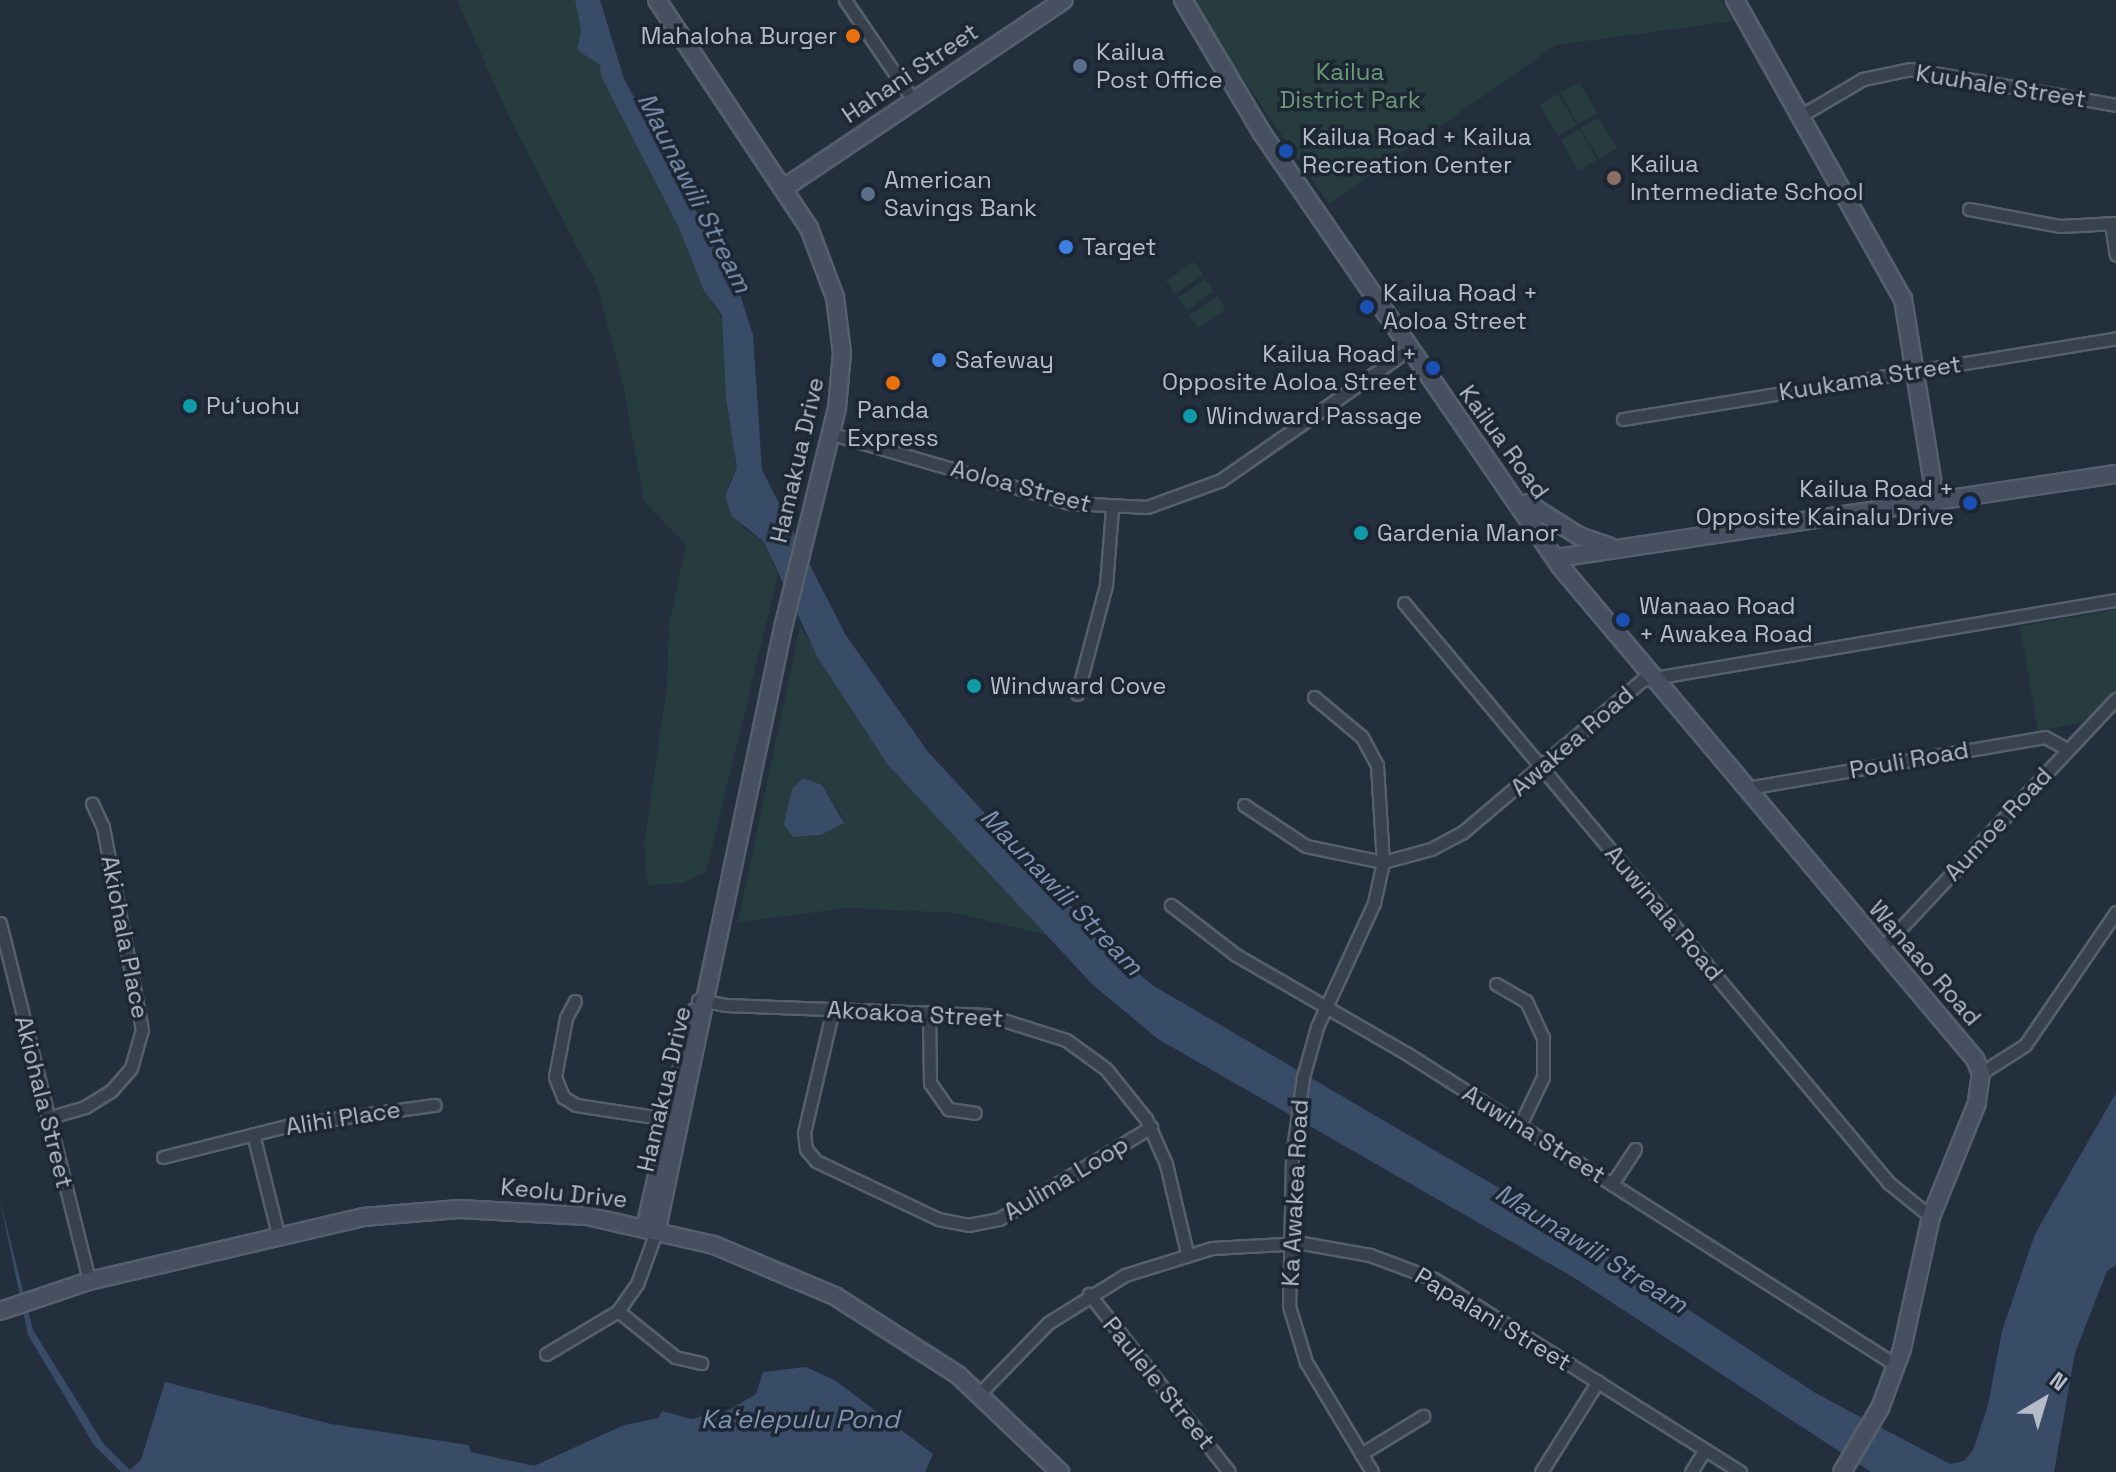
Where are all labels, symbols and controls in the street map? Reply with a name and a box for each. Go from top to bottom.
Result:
street label: Hahani Street [836,17,984,129]
place label: Mahaloha Burger [641,22,837,50]
marker: Mahaloha Burger [844,27,862,45]
place label: Kailua Post Office [1096,38,1223,94]
marker: Kailua Post Office [1071,57,1089,75]
park label: Kailua District Park [1279,58,1421,114]
street label: Kuuhale Street [1914,58,2088,114]
water label: Maunawili Stream [630,88,758,298]
place label: Kailua Road + Kailua Recreation Center [1302,123,1532,179]
marker: Kailua Road + Kailua Recreation Center [1277,142,1295,160]
place label: Kailua Intermediate School [1630,150,1864,206]
place label: American Savings Bank [884,166,1037,222]
marker: Kailua Intermediate School [1605,169,1623,187]
marker: American Savings Bank [859,185,877,203]
place label: Target [1082,233,1157,261]
marker: Target [1057,238,1075,256]
place label: Kailua Road + Aoloa Street [1383,279,1538,335]
marker: Kailua Road + Aoloa Street [1358,298,1376,316]
place label: Kailua Road + Opposite Aoloa Street [1162,340,1417,396]
place label: Safeway [955,346,1054,374]
street label: Kuukama Street [1777,349,1963,407]
marker: Safeway [930,351,948,369]
marker: Kailua Road + Opposite Aoloa Street [1424,359,1442,377]
street label: Hamakua Drive [764,374,830,546]
marker: Panda Express [884,374,902,392]
street label: Kailua Road [1453,379,1555,505]
place label: Puʻuohu [206,392,300,420]
place label: Panda Express [847,396,939,452]
marker: Puʻuohu [181,397,199,415]
place label: Windward Passage [1206,402,1422,430]
marker: Windward Passage [1181,407,1199,425]
street label: Aoloa Street [948,453,1094,519]
place label: Kailua Road + Opposite Kainalu Drive [1696,475,1954,531]
marker: Kailua Road + Opposite Kainalu Drive [1961,494,1979,512]
place label: Gardenia Manor [1377,519,1559,547]
marker: Gardenia Manor [1352,524,1370,542]
place label: Wanaao Road + Awakea Road [1639,592,1813,648]
marker: Wanaao Road + Awakea Road [1614,611,1632,629]
place label: Windward Cove [990,672,1167,700]
marker: Windward Cove [965,677,983,695]
street label: Awakea Road [1505,680,1639,802]
street label: Pouli Road [1847,735,1971,785]
street label: Aumoe Road [1938,761,2058,887]
water label: Maunawili Stream [973,802,1149,982]
street label: Auwinala Road [1599,839,1729,987]
street label: Akiohala Place [95,853,155,1021]
street label: Wanaao Road [1863,895,1987,1031]
street label: Akoakoa Street [826,995,1004,1033]
street label: Hamakua Drive [631,1003,697,1175]
street label: Akiohala Street [9,1013,79,1191]
street label: Auwina Street [1457,1079,1611,1189]
street label: Alihi Place [283,1095,403,1141]
street label: Ka Awakea Road [1276,1099,1314,1287]
street label: Aulima Loop [998,1130,1134,1226]
street label: Keolu Drive [499,1172,629,1214]
water label: Maunawili Stream [1489,1177,1693,1321]
street label: Papalani Street [1410,1261,1576,1377]
street label: Paulele Street [1097,1311,1221,1455]
north arrow [2004,1360,2084,1440]
text: N [2044,1366,2073,1397]
water label: Kaʻelepulu Pond [701,1404,899,1436]

